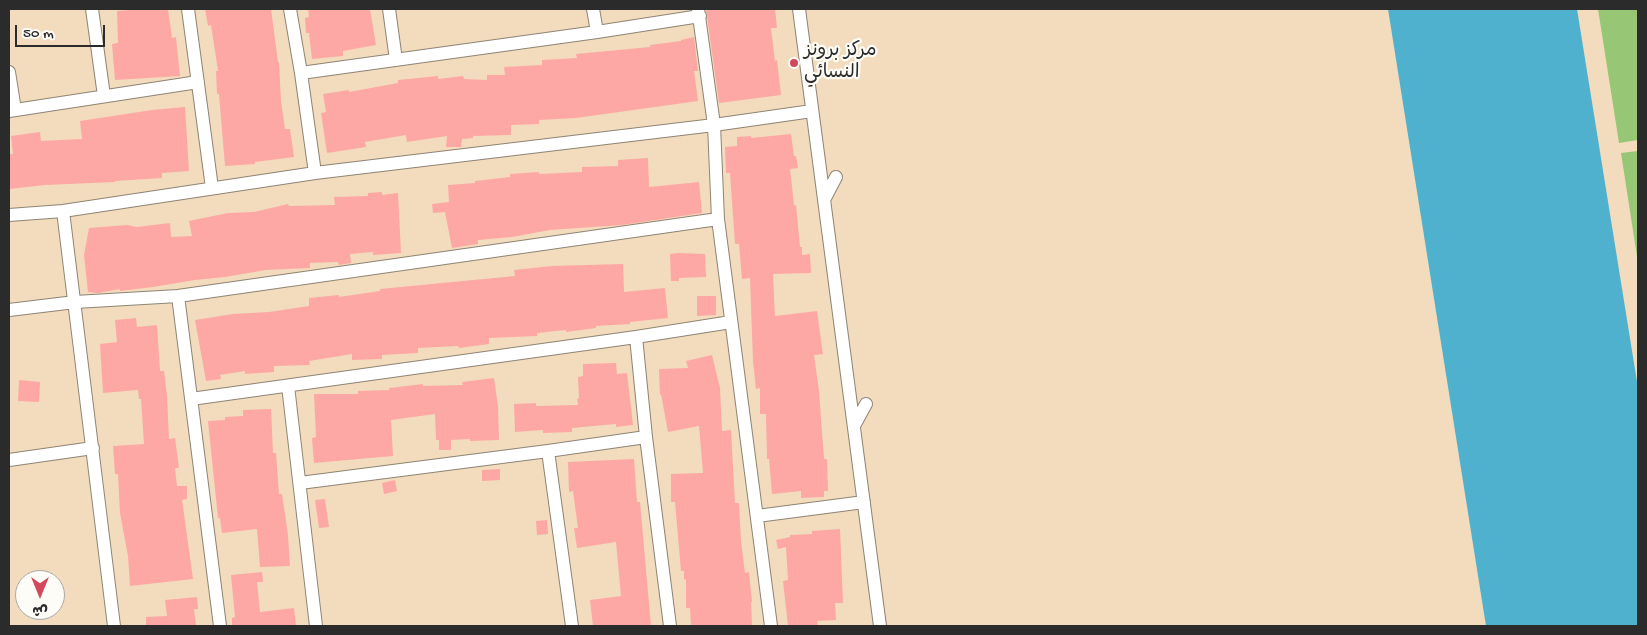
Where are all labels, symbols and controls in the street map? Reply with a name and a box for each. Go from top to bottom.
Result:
scale bar [18,15,108,47]
text: 50 m [23,25,54,43]
place label: مركز برونز النسائي [804,41,877,85]
marker: مركز برونز النسائي [788,57,800,69]
north arrow [15,570,65,620]
text: ش [32,601,48,618]

